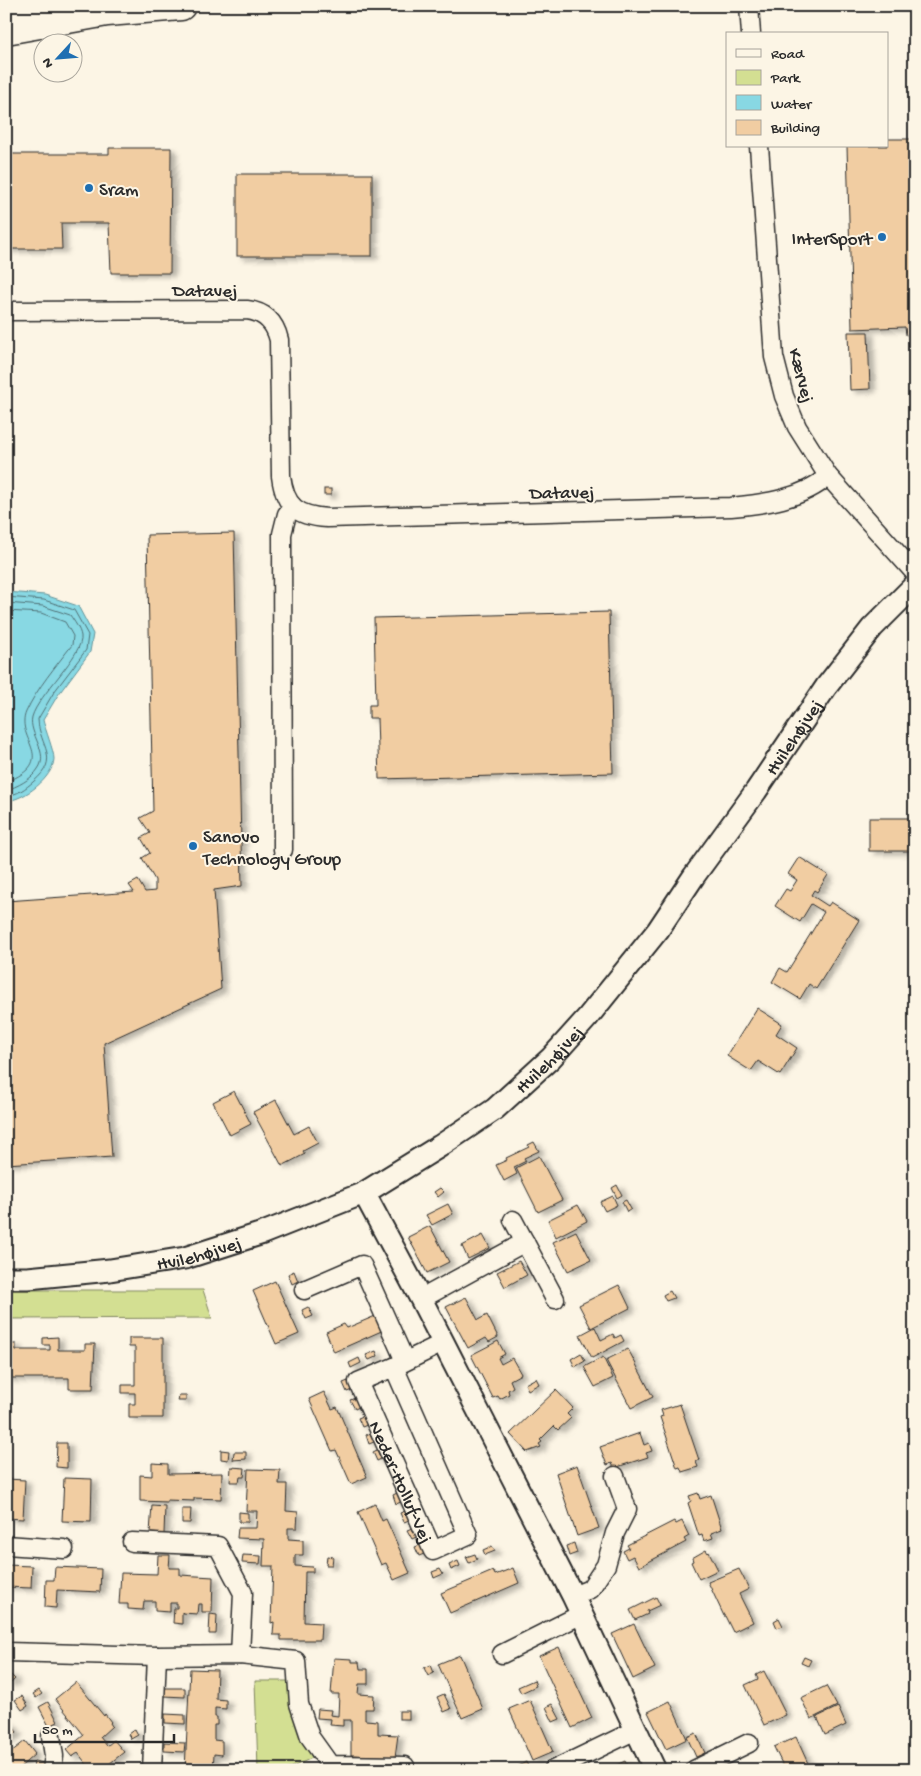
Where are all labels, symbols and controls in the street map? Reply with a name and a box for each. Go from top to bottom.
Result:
north arrow [32,32,82,82]
legend [726,32,888,148]
text: Road [771,46,805,64]
text: N [39,55,58,70]
text: Park [770,70,801,88]
text: Water [771,96,813,114]
text: Building [770,120,820,138]
place label: Sram [99,180,139,203]
marker: Sram [83,182,95,194]
place label: InterSport [792,229,874,252]
marker: InterSport [876,231,888,243]
street label: Datavej [171,281,237,304]
street label: Kærvej [781,346,818,406]
street label: Datavej [527,482,595,507]
street label: Hvilehøjvej [762,696,829,781]
place label: Sanovo Technology Group [202,827,342,872]
marker: Sanovo Technology Group [187,840,199,852]
street label: Hvilehøjvej [512,1022,590,1100]
street label: Hvilehøjvej [155,1233,245,1277]
street label: Neder-Holluf-Vej [362,1418,436,1548]
scale bar [35,1711,174,1743]
text: 50 m [42,1722,73,1740]

